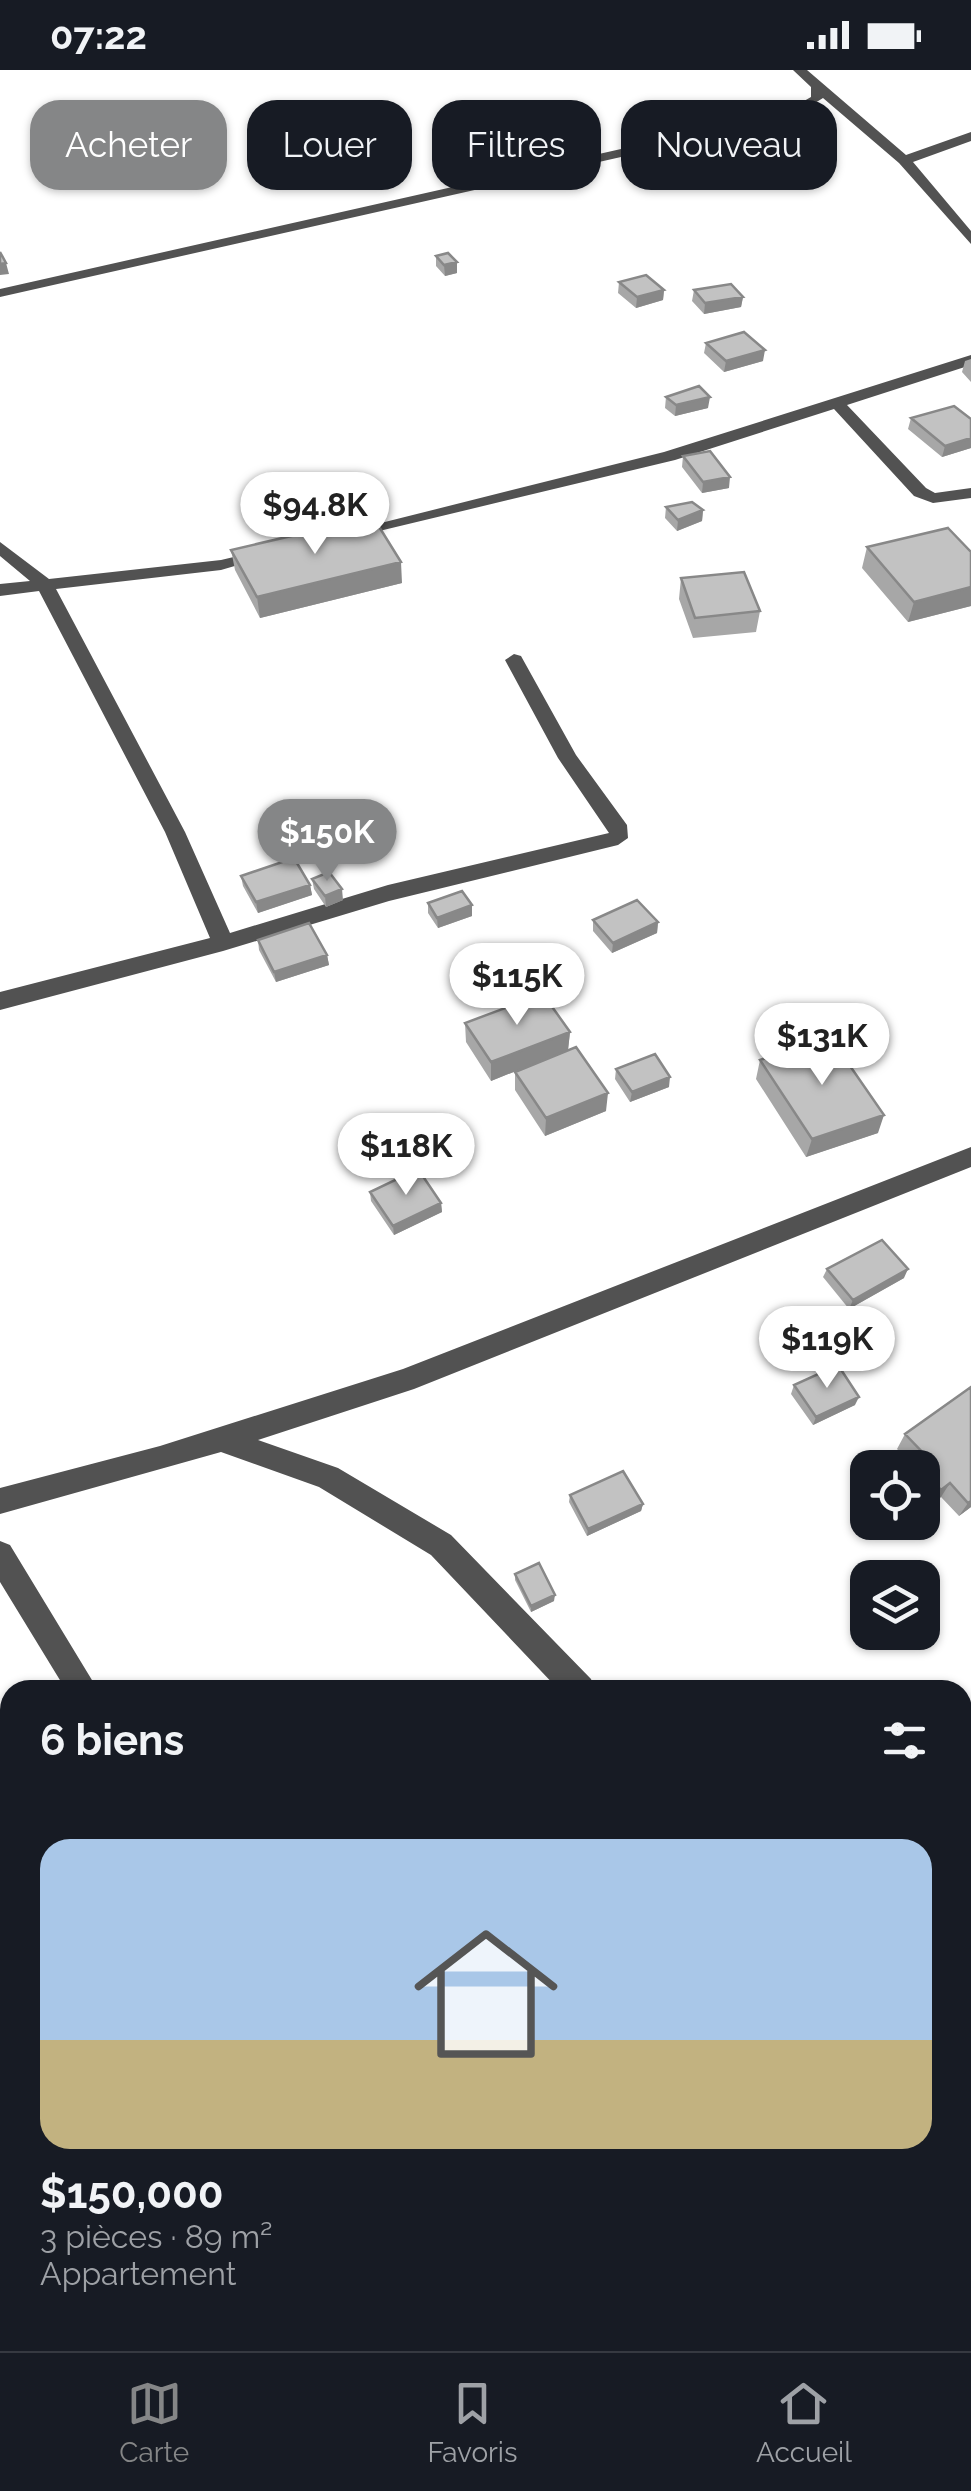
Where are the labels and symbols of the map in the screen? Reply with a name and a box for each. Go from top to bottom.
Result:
pin: $94.8K [234,472,396,557]
pin: $150K [257,799,397,884]
pin: $115K [447,943,587,1028]
pin: $131K [752,1003,892,1088]
pin: $118K [336,1113,476,1198]
pin: $119K [757,1306,897,1391]

